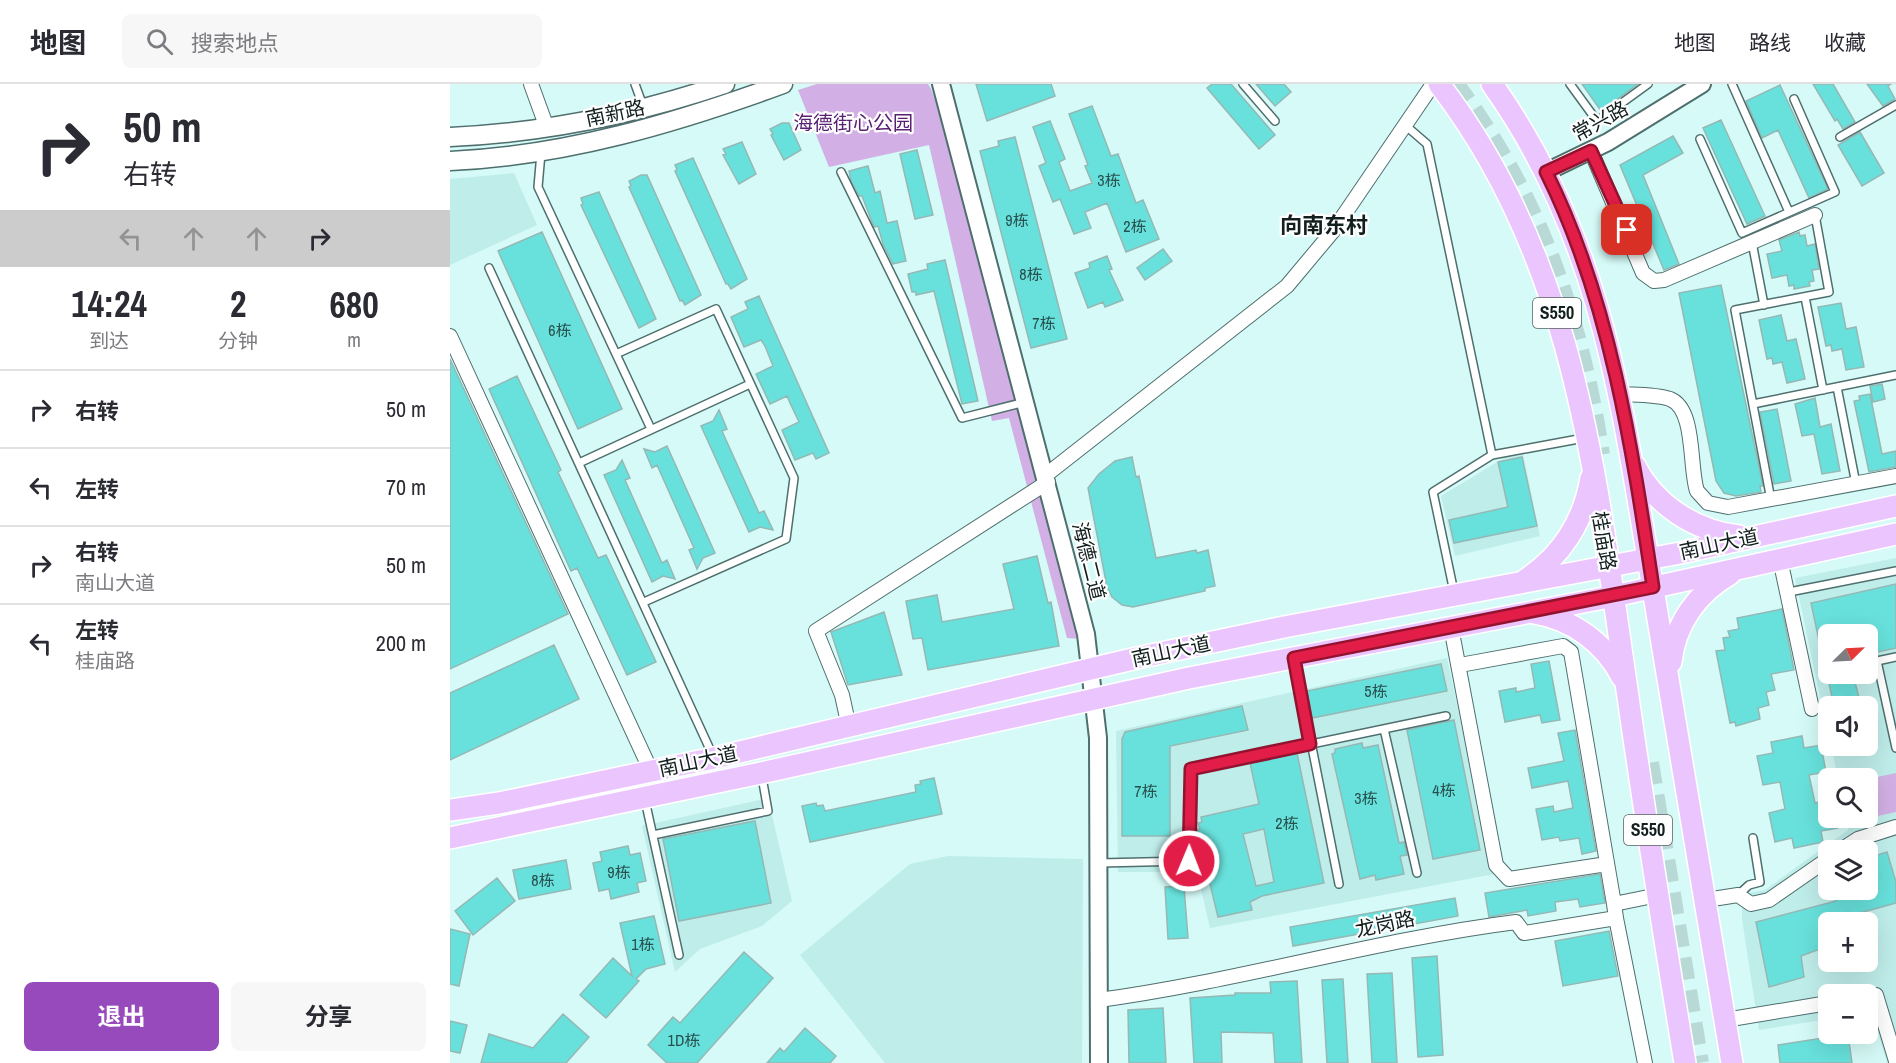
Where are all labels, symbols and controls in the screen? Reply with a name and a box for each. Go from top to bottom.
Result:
search box [122,14,542,68]
text: 地图 [30,24,86,62]
icon: search [143,25,176,58]
text: 搜索地点 [191,28,279,58]
text: 地图 [1674,28,1716,57]
text: 路线 [1749,28,1791,57]
text: 收藏 [1824,28,1866,57]
street label: 南新路 [583,93,647,132]
street label: 常兴路 [1567,94,1633,147]
text: 50 m [123,99,202,155]
icon: right [24,108,102,186]
park label: 海德街心公园 [793,109,913,136]
text: 右转 [123,156,177,192]
house number: 3栋 [1097,169,1121,191]
pin [1601,204,1652,255]
house number: 9栋 [1005,209,1029,231]
district label: 向南东村 [1280,210,1368,240]
icon: arrive [1610,213,1643,246]
house number: 2栋 [1123,215,1147,237]
icon: left [114,222,147,255]
icon: ahead [177,222,210,255]
icon: ahead [240,222,273,255]
icon: right [303,222,336,255]
house number: 8栋 [1019,263,1043,285]
text: 14:24 [71,280,147,328]
text: 2 [230,280,246,328]
text: 680 [329,281,379,329]
road number: S550 [1533,298,1581,328]
house number: 7栋 [1032,312,1056,334]
house number: 6栋 [548,319,572,341]
text: m [347,326,361,353]
text: 到达 [89,327,129,354]
text: 分钟 [218,327,258,354]
icon: right [24,393,57,426]
text: 50 m [386,394,426,424]
text: 右转 [75,396,119,426]
icon: left [24,471,57,504]
text: 70 m [386,472,426,502]
text: 左转 [75,474,119,504]
street label: 桂庙路 [1586,509,1623,573]
street label: 海德二道 [1067,519,1112,603]
street label: 南山大道 [1677,522,1761,565]
text: 右转 [75,537,119,567]
icon: right [24,549,57,582]
text: 50 m [386,550,426,580]
text: 南山大道 [75,569,155,596]
text: 左转 [75,615,119,645]
north arrow [1818,624,1878,684]
map controls [1818,624,1878,1044]
icon: left [24,627,57,660]
text: 200 m [376,628,426,658]
street label: 南山大道 [1129,629,1213,672]
text: 桂庙路 [75,647,135,674]
house number: 5栋 [1364,680,1388,702]
button: sound [1818,696,1878,756]
street label: 南山大道 [656,739,740,782]
button: search [1818,768,1878,828]
house number: 4栋 [1432,779,1456,801]
house number: 7栋 [1134,780,1158,802]
house number: 3栋 [1354,787,1378,809]
house number: 2栋 [1275,812,1299,834]
road number: S550 [1624,815,1672,845]
position arrow [1157,829,1221,893]
button: layers [1818,840,1878,900]
house number: 9栋 [607,861,631,883]
house number: 8栋 [531,869,555,891]
street label: 龙岗路 [1353,904,1417,943]
button: + [1818,912,1878,972]
house number: 1栋 [631,933,655,955]
button: 退出 [24,982,219,1051]
button: 分享 [231,982,426,1051]
button: − [1818,984,1878,1044]
house number: 1D栋 [668,1029,700,1051]

